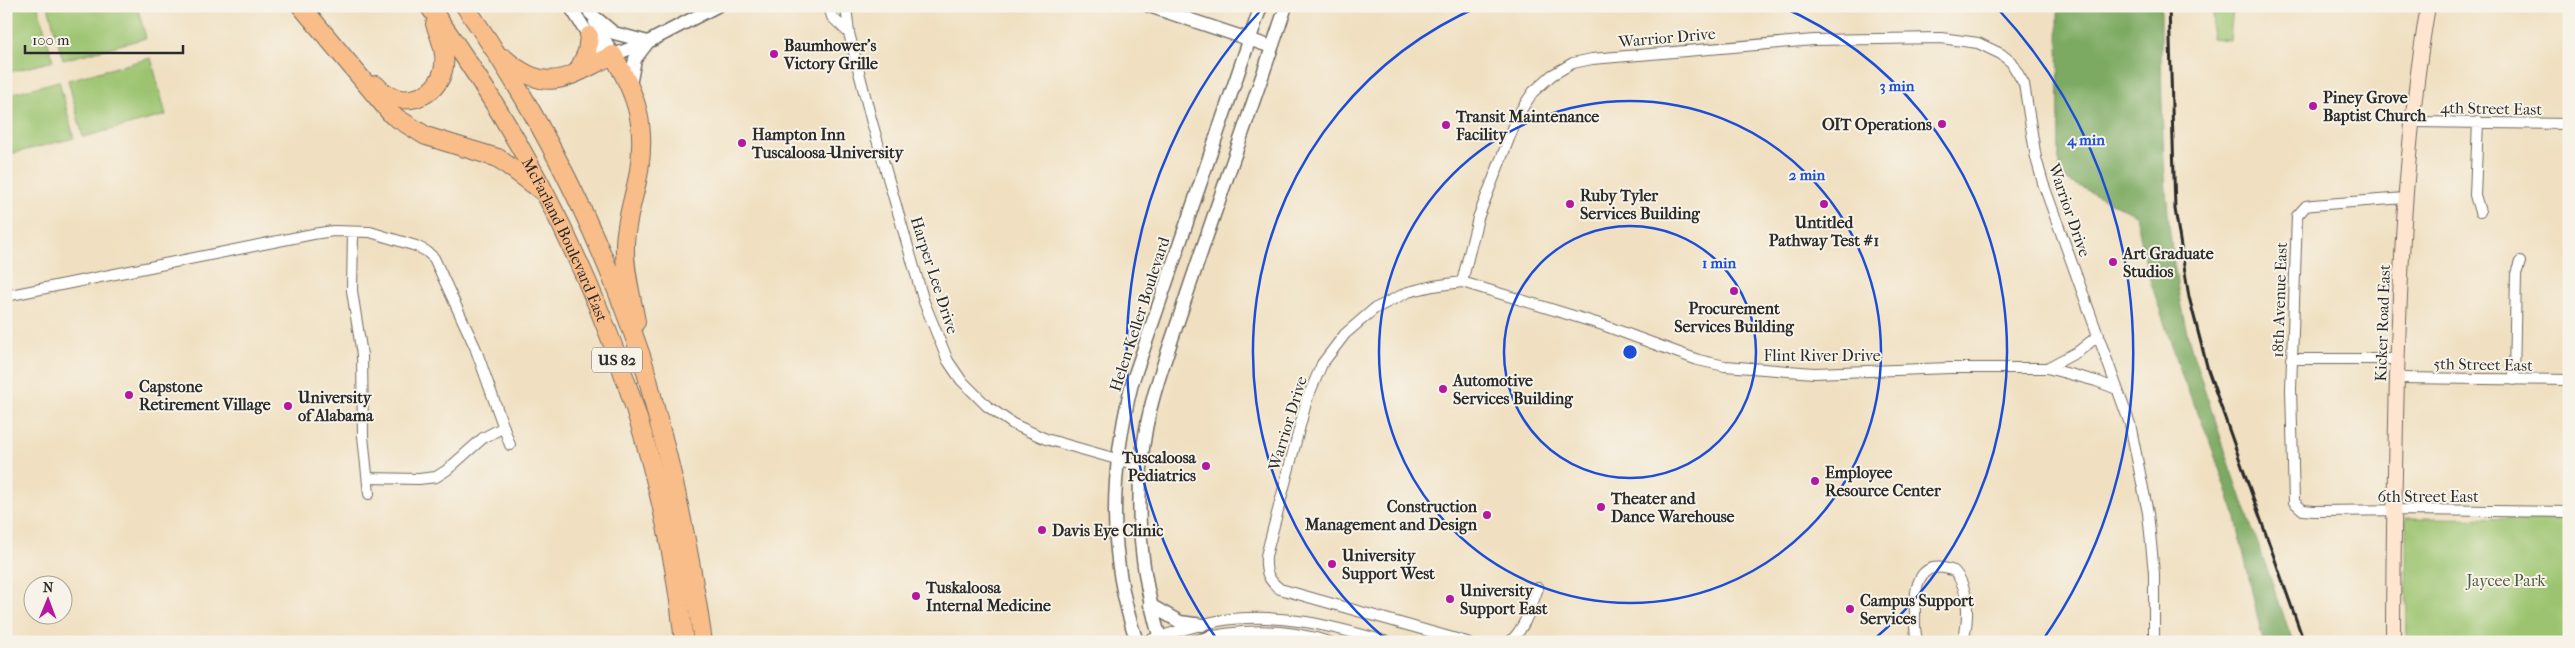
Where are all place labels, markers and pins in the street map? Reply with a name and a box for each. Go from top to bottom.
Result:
place label: Baumhower's Victory Grille [783,36,878,74]
marker: Baumhower's Victory Grille [768,48,780,60]
place label: Piney Grove Baptist Church [2323,88,2427,126]
marker: Piney Grove Baptist Church [2307,100,2319,112]
place label: Transit Maintenance Facility [1455,107,1599,145]
place label: OIT Operations [1822,115,1932,135]
marker: OIT Operations [1936,118,1948,130]
marker: Transit Maintenance Facility [1440,119,1452,131]
place label: Hampton Inn Tuscaloosa-University [751,125,905,163]
marker: Hampton Inn Tuscaloosa-University [736,137,748,149]
place label: Ruby Tyler Services Building [1580,186,1700,224]
marker: Ruby Tyler Services Building [1564,198,1576,210]
marker: Untitled Pathway Test #1 [1818,198,1830,210]
place label: Untitled Pathway Test #1 [1769,213,1879,251]
place label: Art Graduate Studios [2122,244,2214,281]
marker: Art Graduate Studios [2107,256,2119,268]
marker: Procurement Services Building [1728,285,1740,297]
place label: Procurement Services Building [1674,299,1794,337]
centre of rings [1621,343,1639,361]
place label: Automotive Services Building [1452,371,1573,409]
place label: Capstone Retirement Village [139,377,271,415]
marker: Automotive Services Building [1437,383,1449,395]
place label: University of Alabama [297,388,374,425]
marker: Capstone Retirement Village [123,389,135,401]
marker: University of Alabama [282,400,294,412]
place label: Tuscaloosa Pediatrics [1121,448,1197,485]
marker: Tuscaloosa Pediatrics [1200,460,1212,472]
place label: Employee Resource Center [1825,463,1942,500]
marker: Employee Resource Center [1809,475,1821,487]
place label: Theater and Dance Warehouse [1610,489,1735,526]
place label: Construction Management and Design [1304,497,1478,535]
marker: Theater and Dance Warehouse [1595,501,1607,513]
marker: Construction Management and Design [1481,509,1493,521]
place label: Davis Eye Clinic [1052,521,1163,541]
marker: Davis Eye Clinic [1036,524,1048,536]
place label: University Support West [1341,546,1435,584]
marker: University Support West [1326,558,1338,570]
place label: Tuskaloosa Internal Medicine [925,578,1051,615]
place label: University Support East [1459,581,1548,619]
marker: Tuskaloosa Internal Medicine [910,590,922,602]
place label: Campus Support Services [1860,591,1974,628]
marker: University Support East [1444,593,1456,605]
marker: Campus Support Services [1844,603,1856,615]

